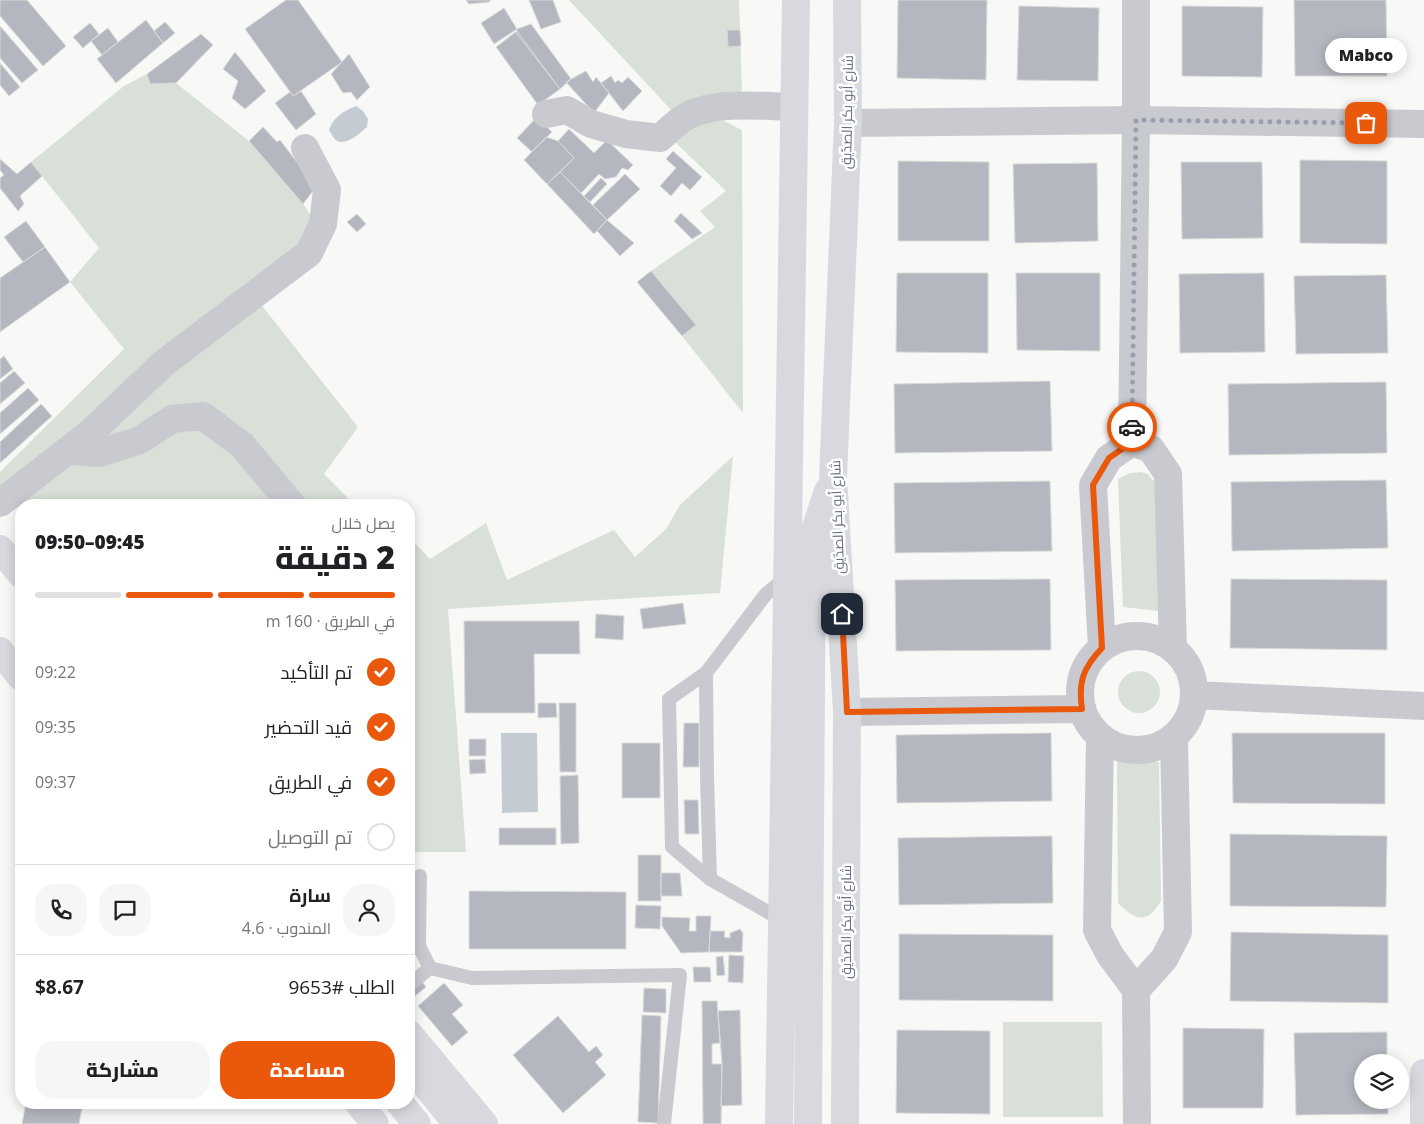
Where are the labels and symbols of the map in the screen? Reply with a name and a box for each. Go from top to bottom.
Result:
callout: Mabco [1325,38,1407,73]
street label: شارع أبو بكر الصدّيق [836,55,857,169]
pin [1345,102,1387,144]
courier [1107,402,1157,452]
street label: شارع أبو بكر الصدّيق [825,460,848,574]
pin [821,593,863,635]
street label: شارع أبو بكر الصدّيق [836,865,855,979]

